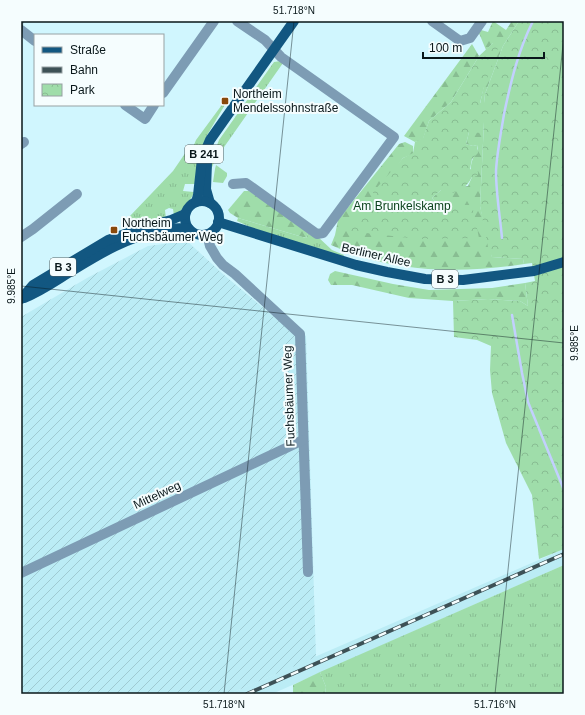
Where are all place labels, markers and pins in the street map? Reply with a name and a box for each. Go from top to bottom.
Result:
place label: Northeim Mendelssohnstraße [233,87,339,115]
marker: Northeim Mendelssohnstraße [220,96,230,106]
place label: Northeim Fuchsbäumer Weg [122,216,223,244]
marker: Northeim Fuchsbäumer Weg [109,225,119,235]

